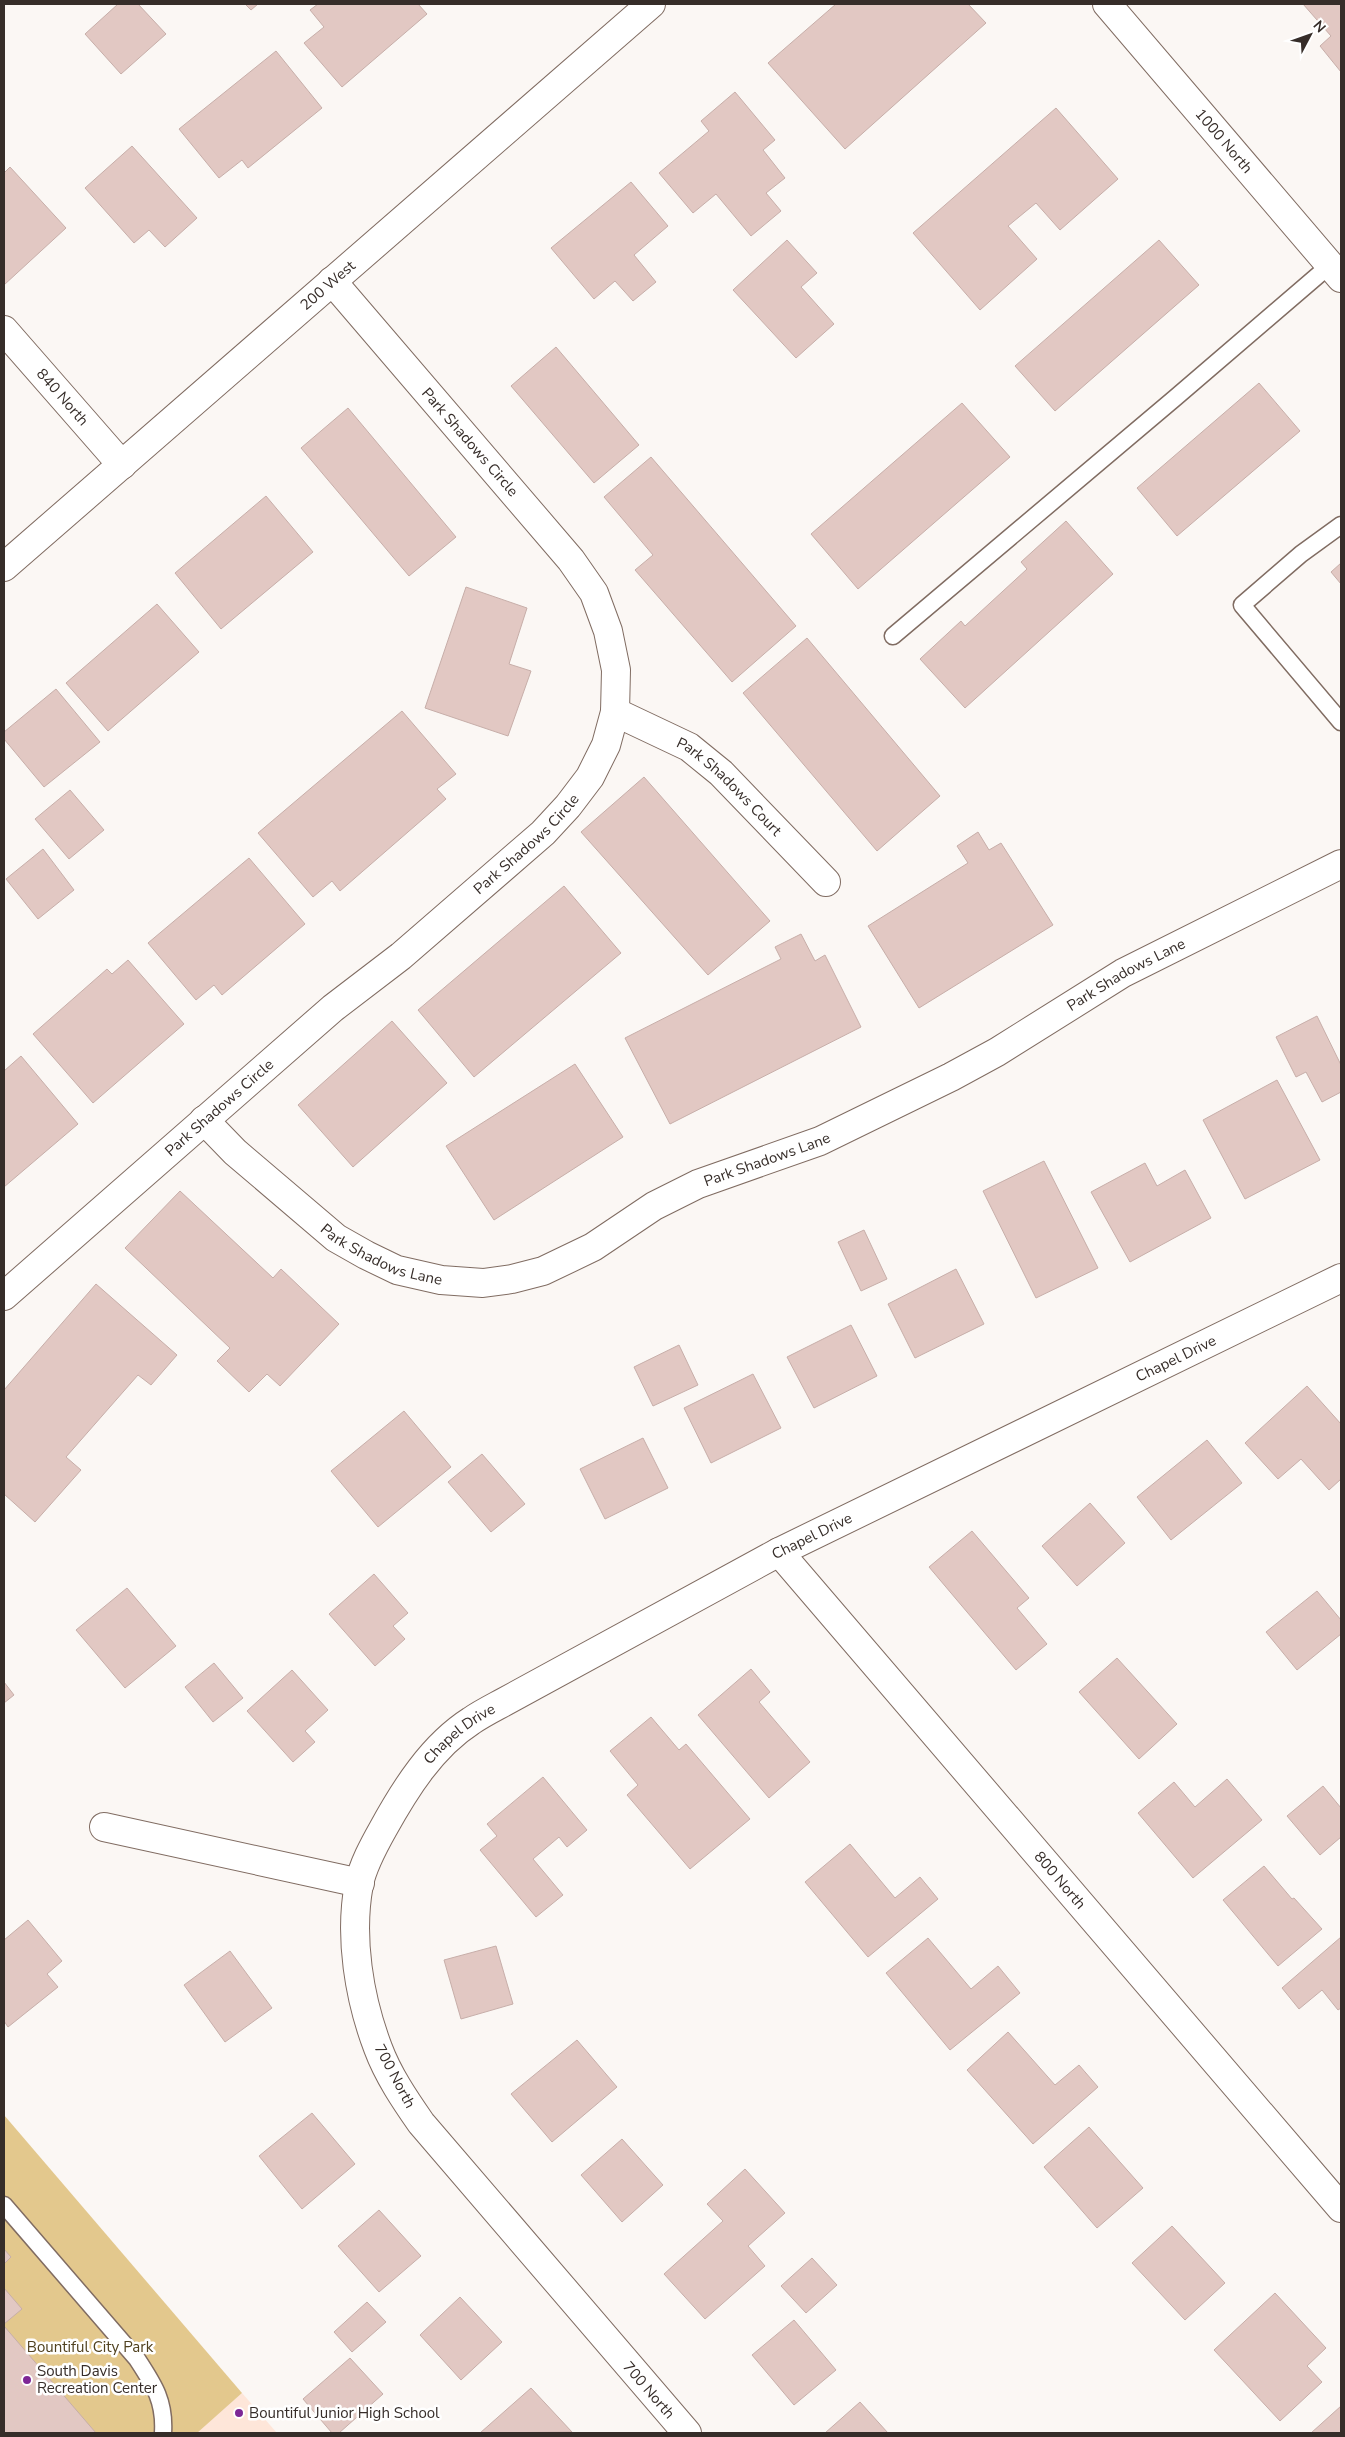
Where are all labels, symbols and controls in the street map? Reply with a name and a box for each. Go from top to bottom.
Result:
north arrow [1285,10,1335,60]
text: N [1309,17,1330,37]
street label: 1000 North [1191,104,1257,177]
street label: 200 West [296,255,360,315]
street label: 840 North [32,364,93,430]
street label: Park Shadows Circle [417,383,523,501]
street label: Park Shadows Court [673,733,787,841]
street label: Park Shadows Circle [469,790,584,899]
street label: Park Shadows Lane [1063,933,1189,1016]
street label: Park Shadows Circle [161,1055,278,1161]
street label: Park Shadows Lane [701,1128,834,1191]
street label: Park Shadows Lane [316,1219,444,1290]
street label: Chapel Drive [1132,1330,1219,1387]
street label: Chapel Drive [768,1508,855,1564]
street label: Chapel Drive [419,1699,499,1768]
street label: 800 North [1030,1847,1090,1913]
street label: 700 North [370,2040,420,2112]
park label: Bountiful City Park [27,2337,154,2357]
street label: 700 North [619,2357,679,2423]
place label: South Davis Recreation Center [37,2361,158,2398]
marker: South Davis Recreation Center [21,2374,33,2386]
place label: Bountiful Junior High School [249,2403,440,2423]
marker: Bountiful Junior High School [233,2407,245,2419]

